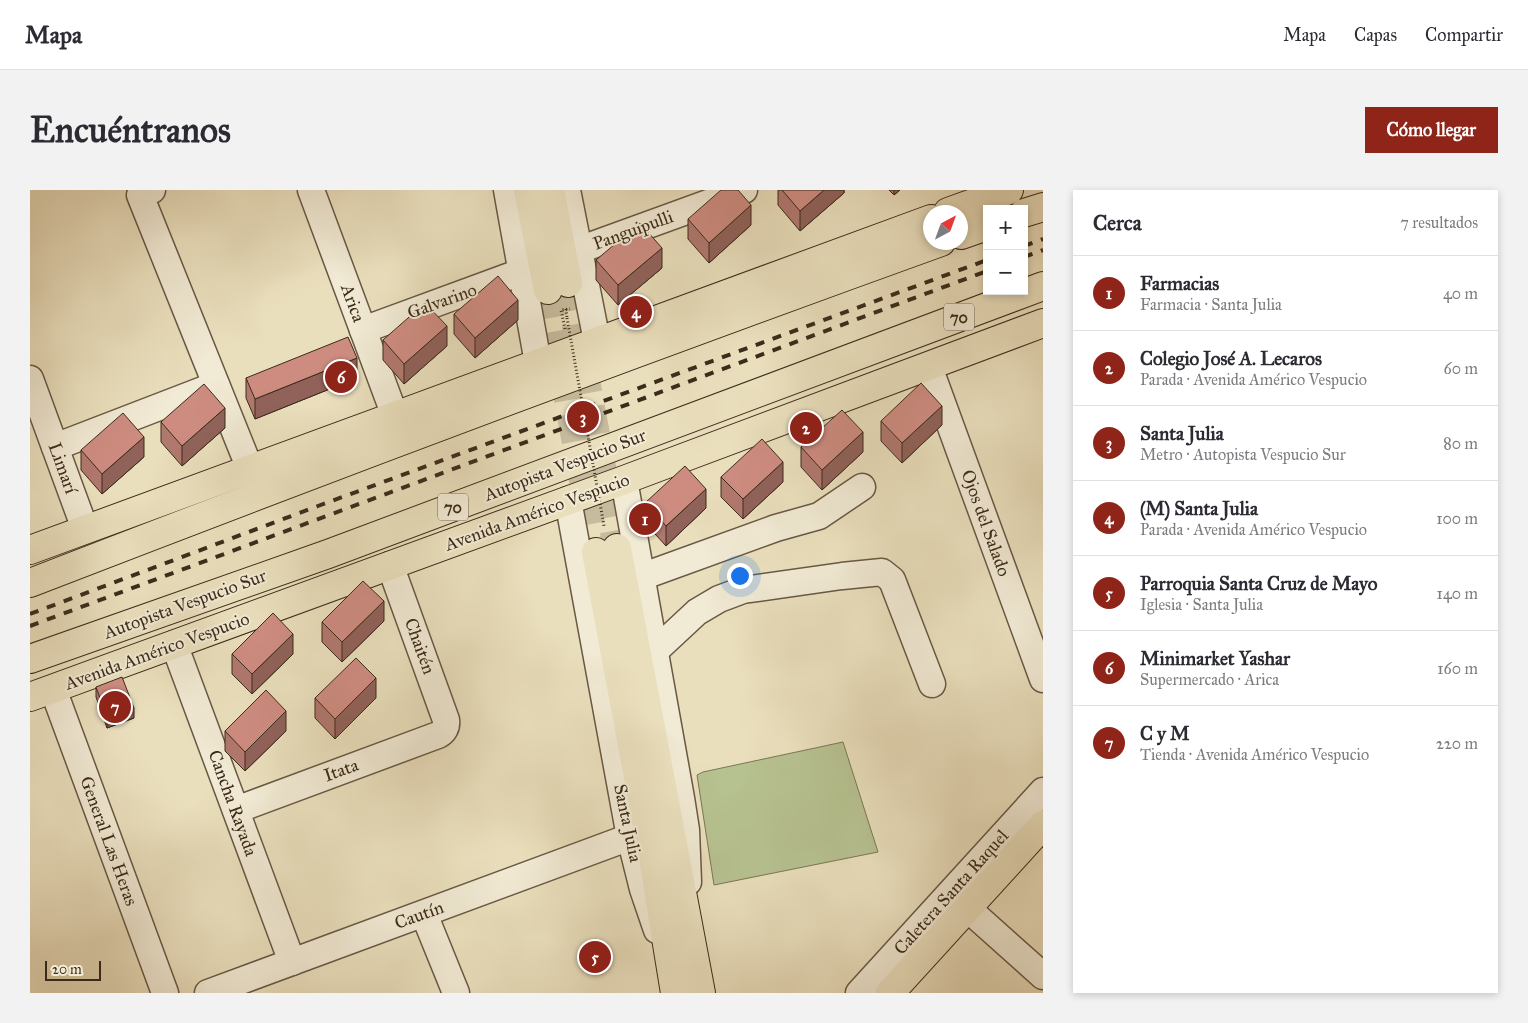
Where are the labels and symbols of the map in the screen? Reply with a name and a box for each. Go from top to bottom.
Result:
street label: Panguipulli [590,205,676,256]
north arrow [923,205,968,250]
street label: Galvarino [404,278,480,324]
street label: Arica [336,280,370,325]
pin: 4 [620,293,652,331]
road number: 70 [944,304,974,330]
pin: 6 [325,358,357,396]
pin: 3 [567,398,599,436]
pin: 2 [790,409,822,447]
street label: Autopista Vespucio Sur [480,424,649,506]
street label: Limarí [44,439,83,497]
street label: Ojos del Salado [957,467,1015,579]
street label: Avenida Américo Vespucio [441,468,632,556]
road number: 70 [438,494,468,520]
pin: 1 [629,500,661,538]
your location [727,563,753,589]
street label: Autopista Vespucio Sur [100,564,270,644]
street label: Avenida Américo Vespucio [61,607,252,695]
street label: Chaitén [400,615,440,677]
pin: 7 [99,688,131,726]
street label: Cancha Rayada [204,747,263,859]
street label: Itata [321,753,362,786]
street label: General Las Heras [75,773,143,909]
street label: Santa Julia [608,782,647,865]
street label: Caletera Santa Raquel [889,825,1014,960]
street label: Cautín [391,896,447,934]
pin: 5 [579,938,611,976]
scale bar [45,958,101,981]

